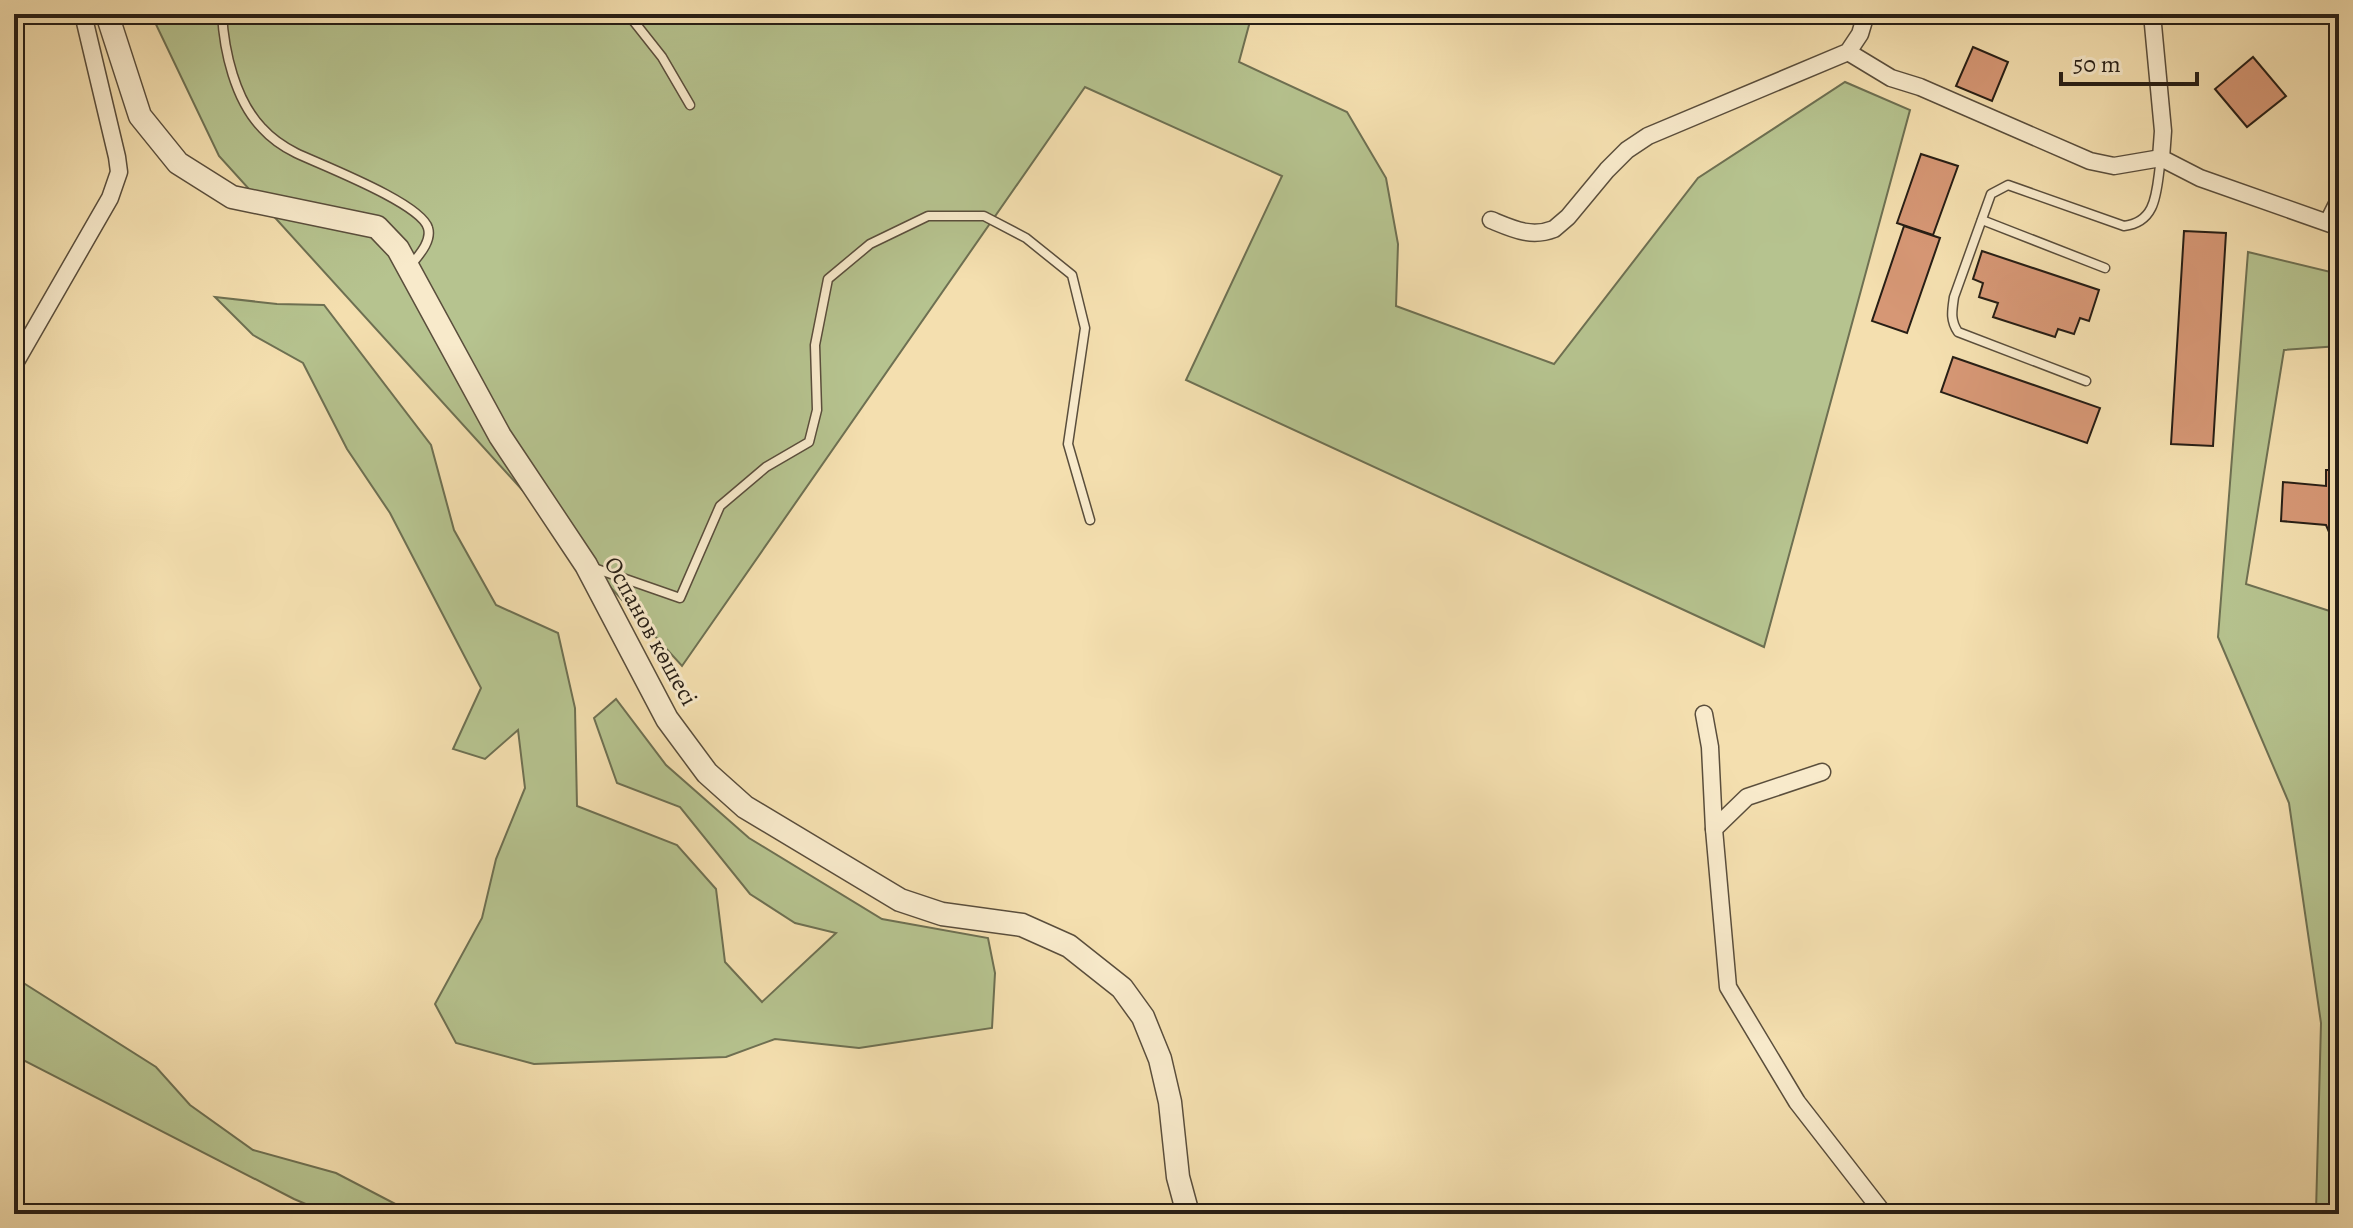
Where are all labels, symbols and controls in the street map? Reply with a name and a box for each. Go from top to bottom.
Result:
scale bar [2061,36,2197,86]
text: 50 m [2073,48,2121,80]
street label: Оспанов көшесі [597,551,705,711]

